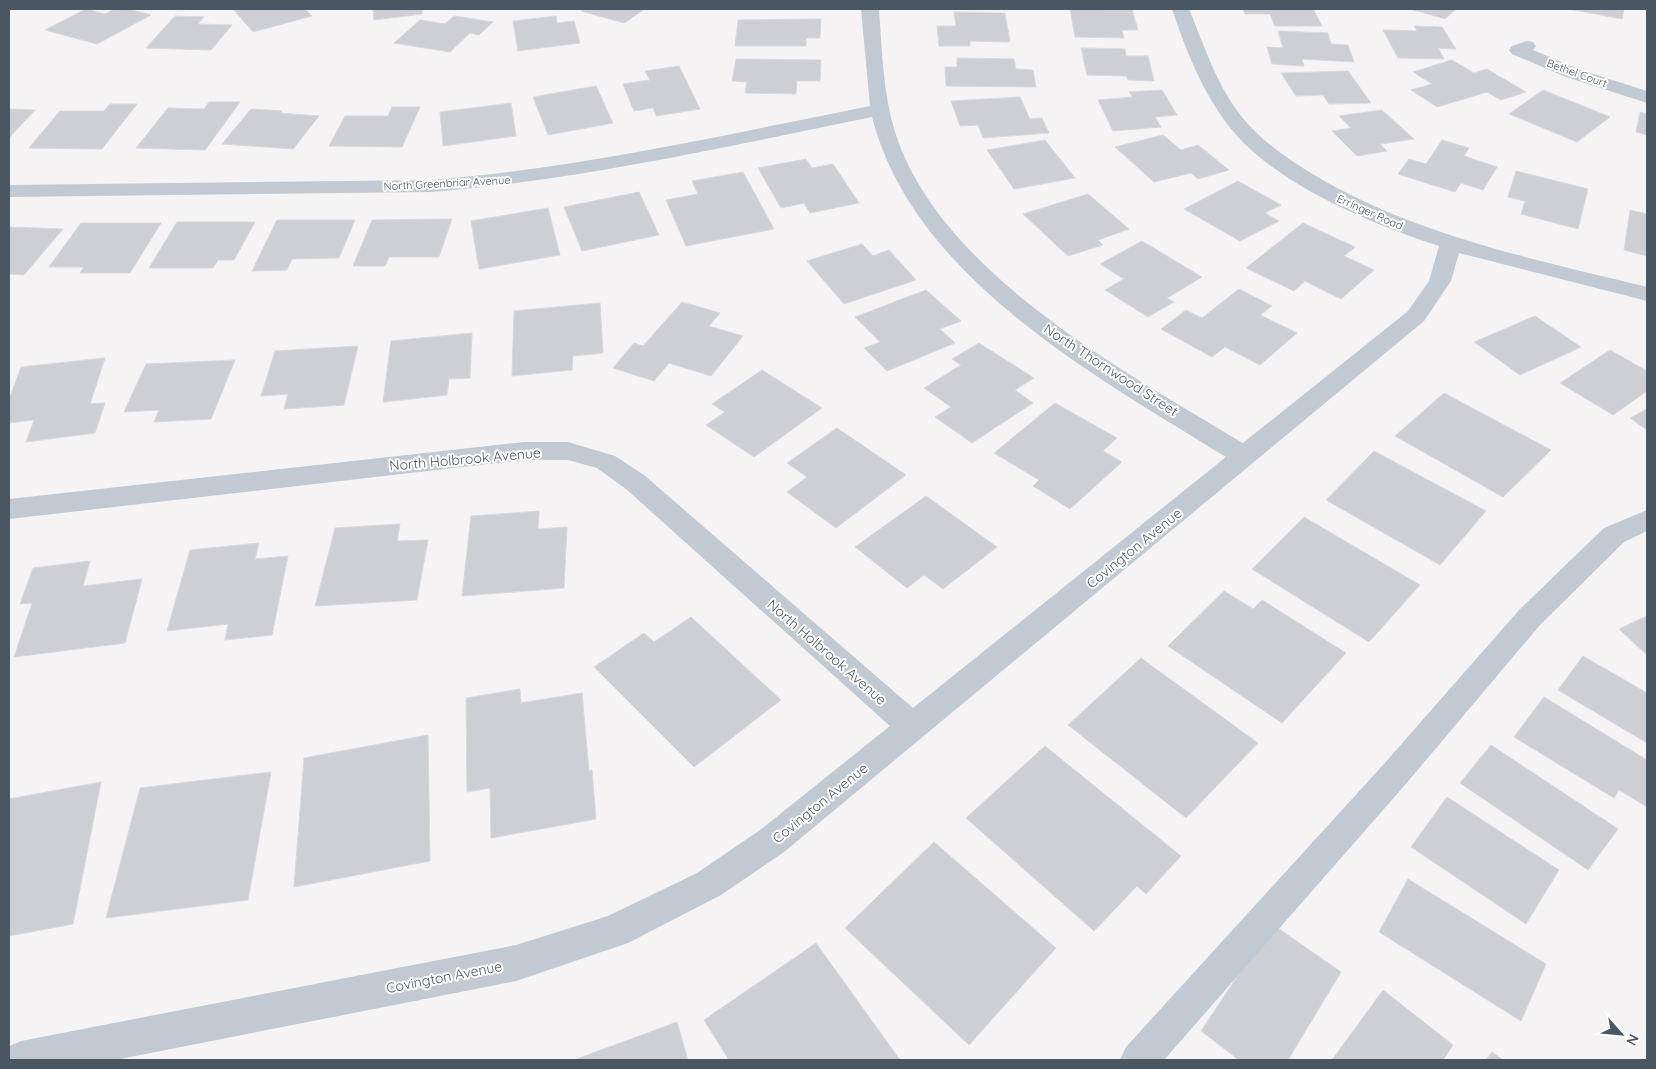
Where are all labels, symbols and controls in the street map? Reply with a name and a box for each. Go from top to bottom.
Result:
street label: Bethel Court [1545,56,1609,90]
street label: North Greenbriar Avenue [383,173,511,193]
street label: Erringer Road [1335,191,1405,233]
street label: North Thornwood Street [1040,320,1182,420]
street label: North Holbrook Avenue [389,443,542,475]
street label: Covington Avenue [1083,504,1185,592]
street label: North Holbrook Avenue [764,595,890,709]
street label: Covington Avenue [769,759,871,847]
street label: Covington Avenue [385,957,504,997]
north arrow [1596,1009,1646,1059]
text: N [1622,1031,1643,1049]

